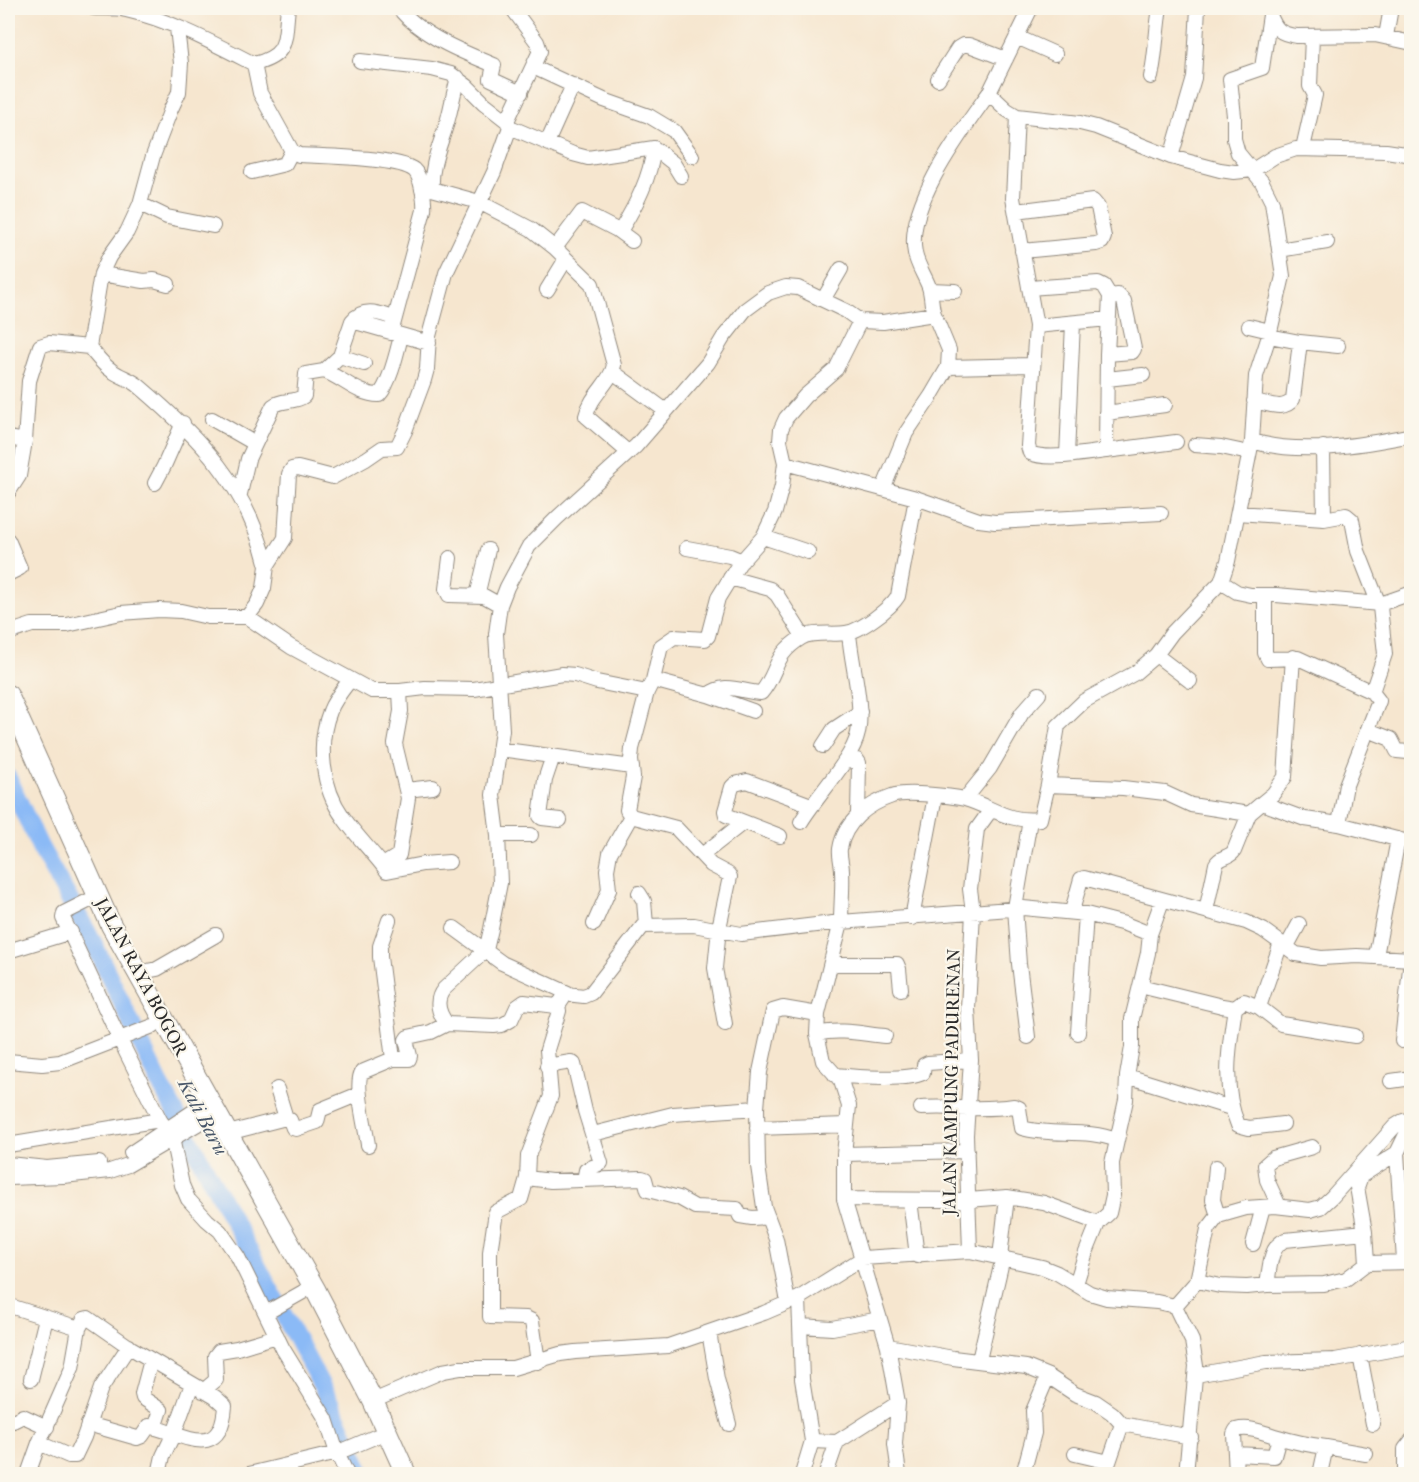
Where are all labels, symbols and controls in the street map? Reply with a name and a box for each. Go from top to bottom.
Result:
street label: JALAN RAYA BOGOR [89,893,192,1060]
street label: JALAN KAMPUNG PADURENAN [939,948,965,1218]
water label: Kali Baru [172,1073,233,1159]

